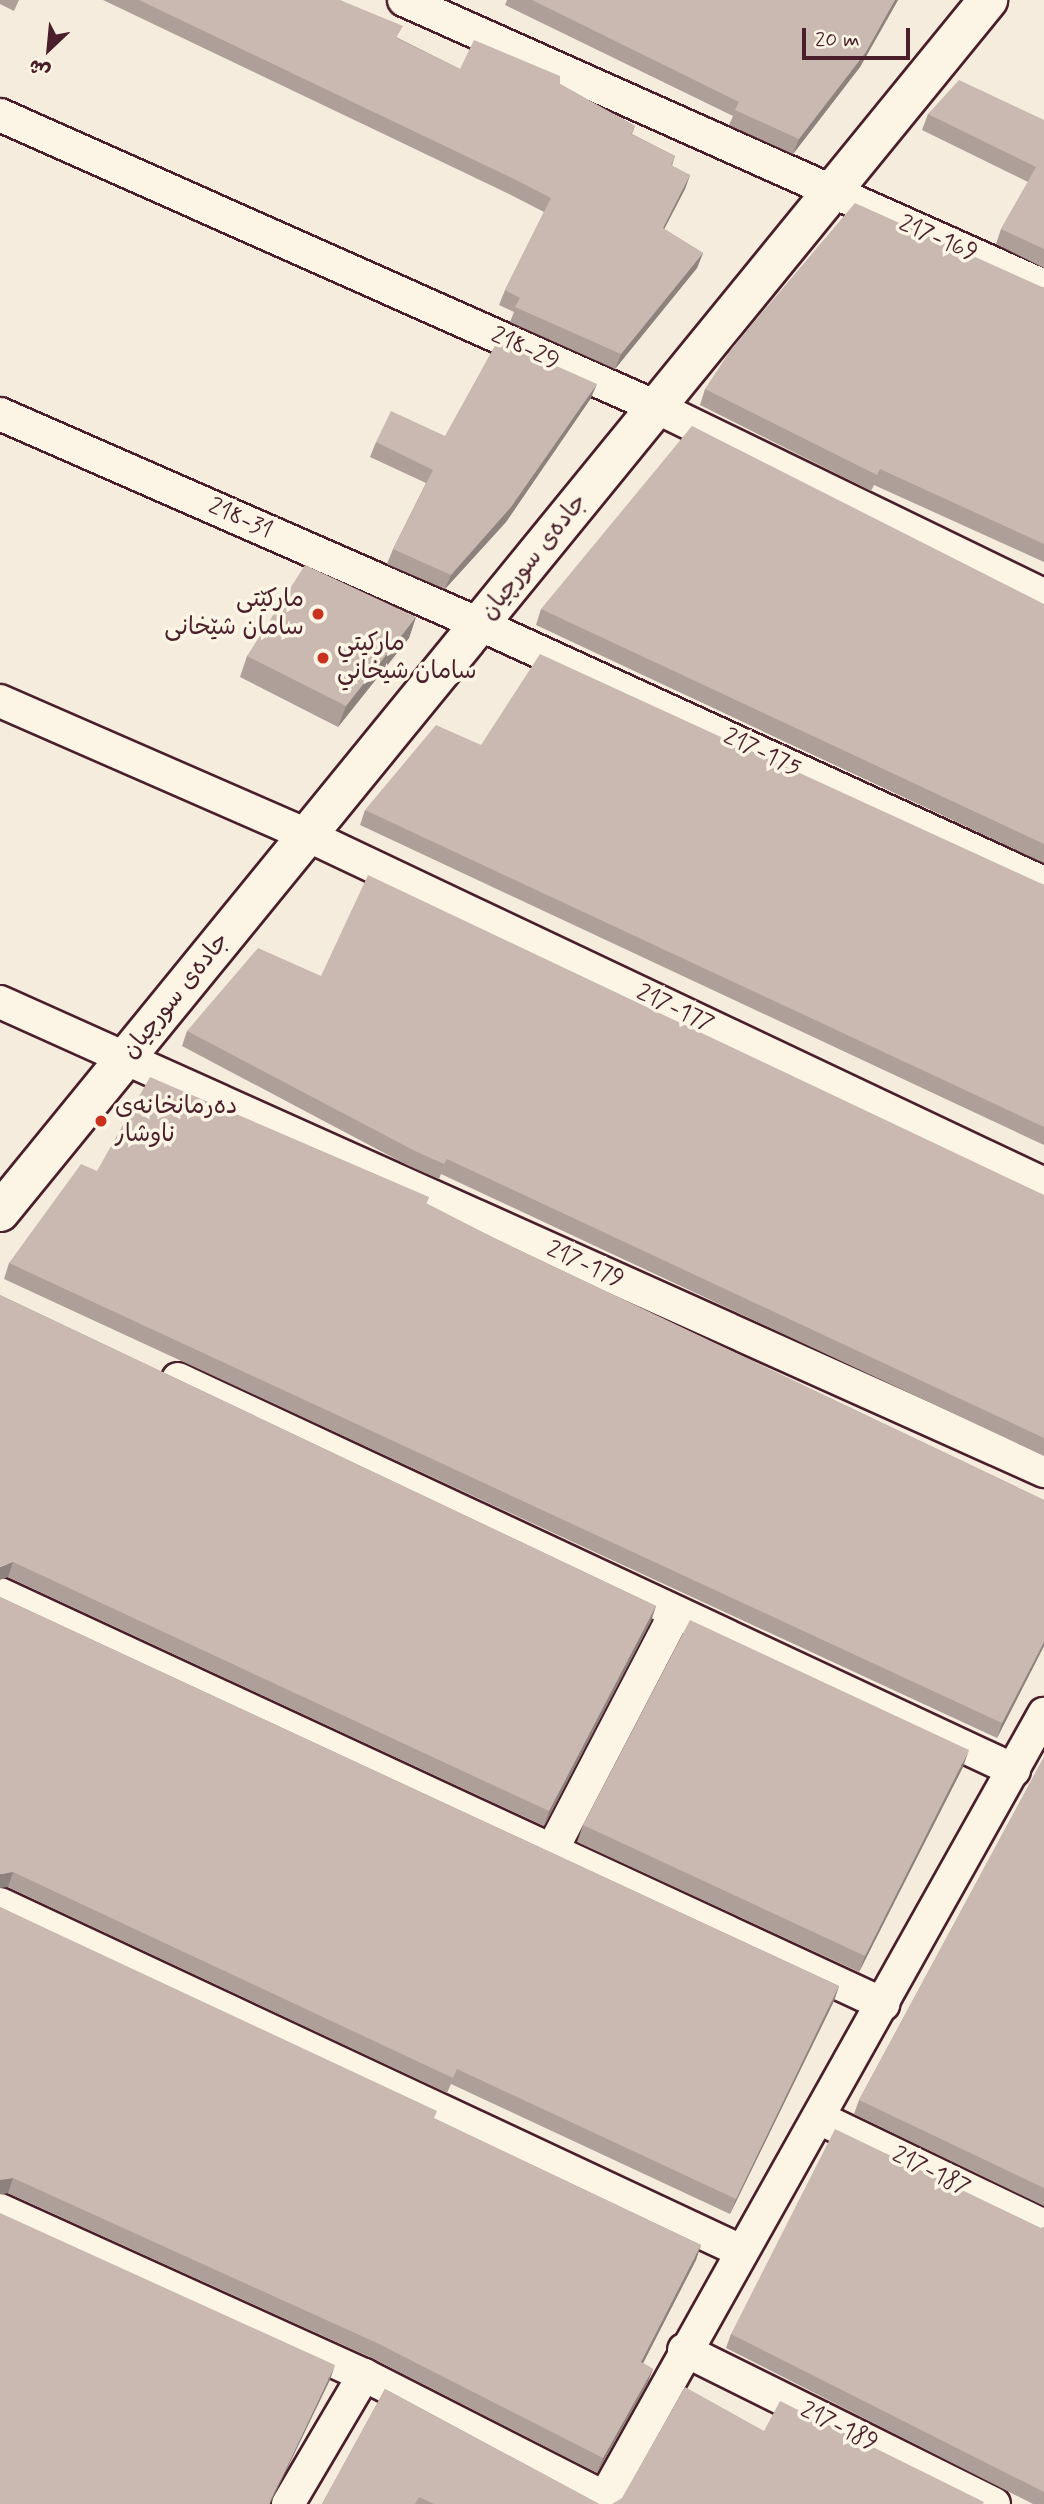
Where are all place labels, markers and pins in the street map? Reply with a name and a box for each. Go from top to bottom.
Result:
place label: مارکێتی سامان شێخانی [164,586,304,642]
marker: مارکێتی سامان شێخانی [310,606,326,622]
place label: ماركيتي سامان شيخاني [337,630,477,686]
marker: ماركيتي سامان شيخاني [315,650,331,666]
place label: دەرمانخانەی ناوشار [115,1093,237,1149]
marker: دەرمانخانەی ناوشار [93,1113,109,1129]

